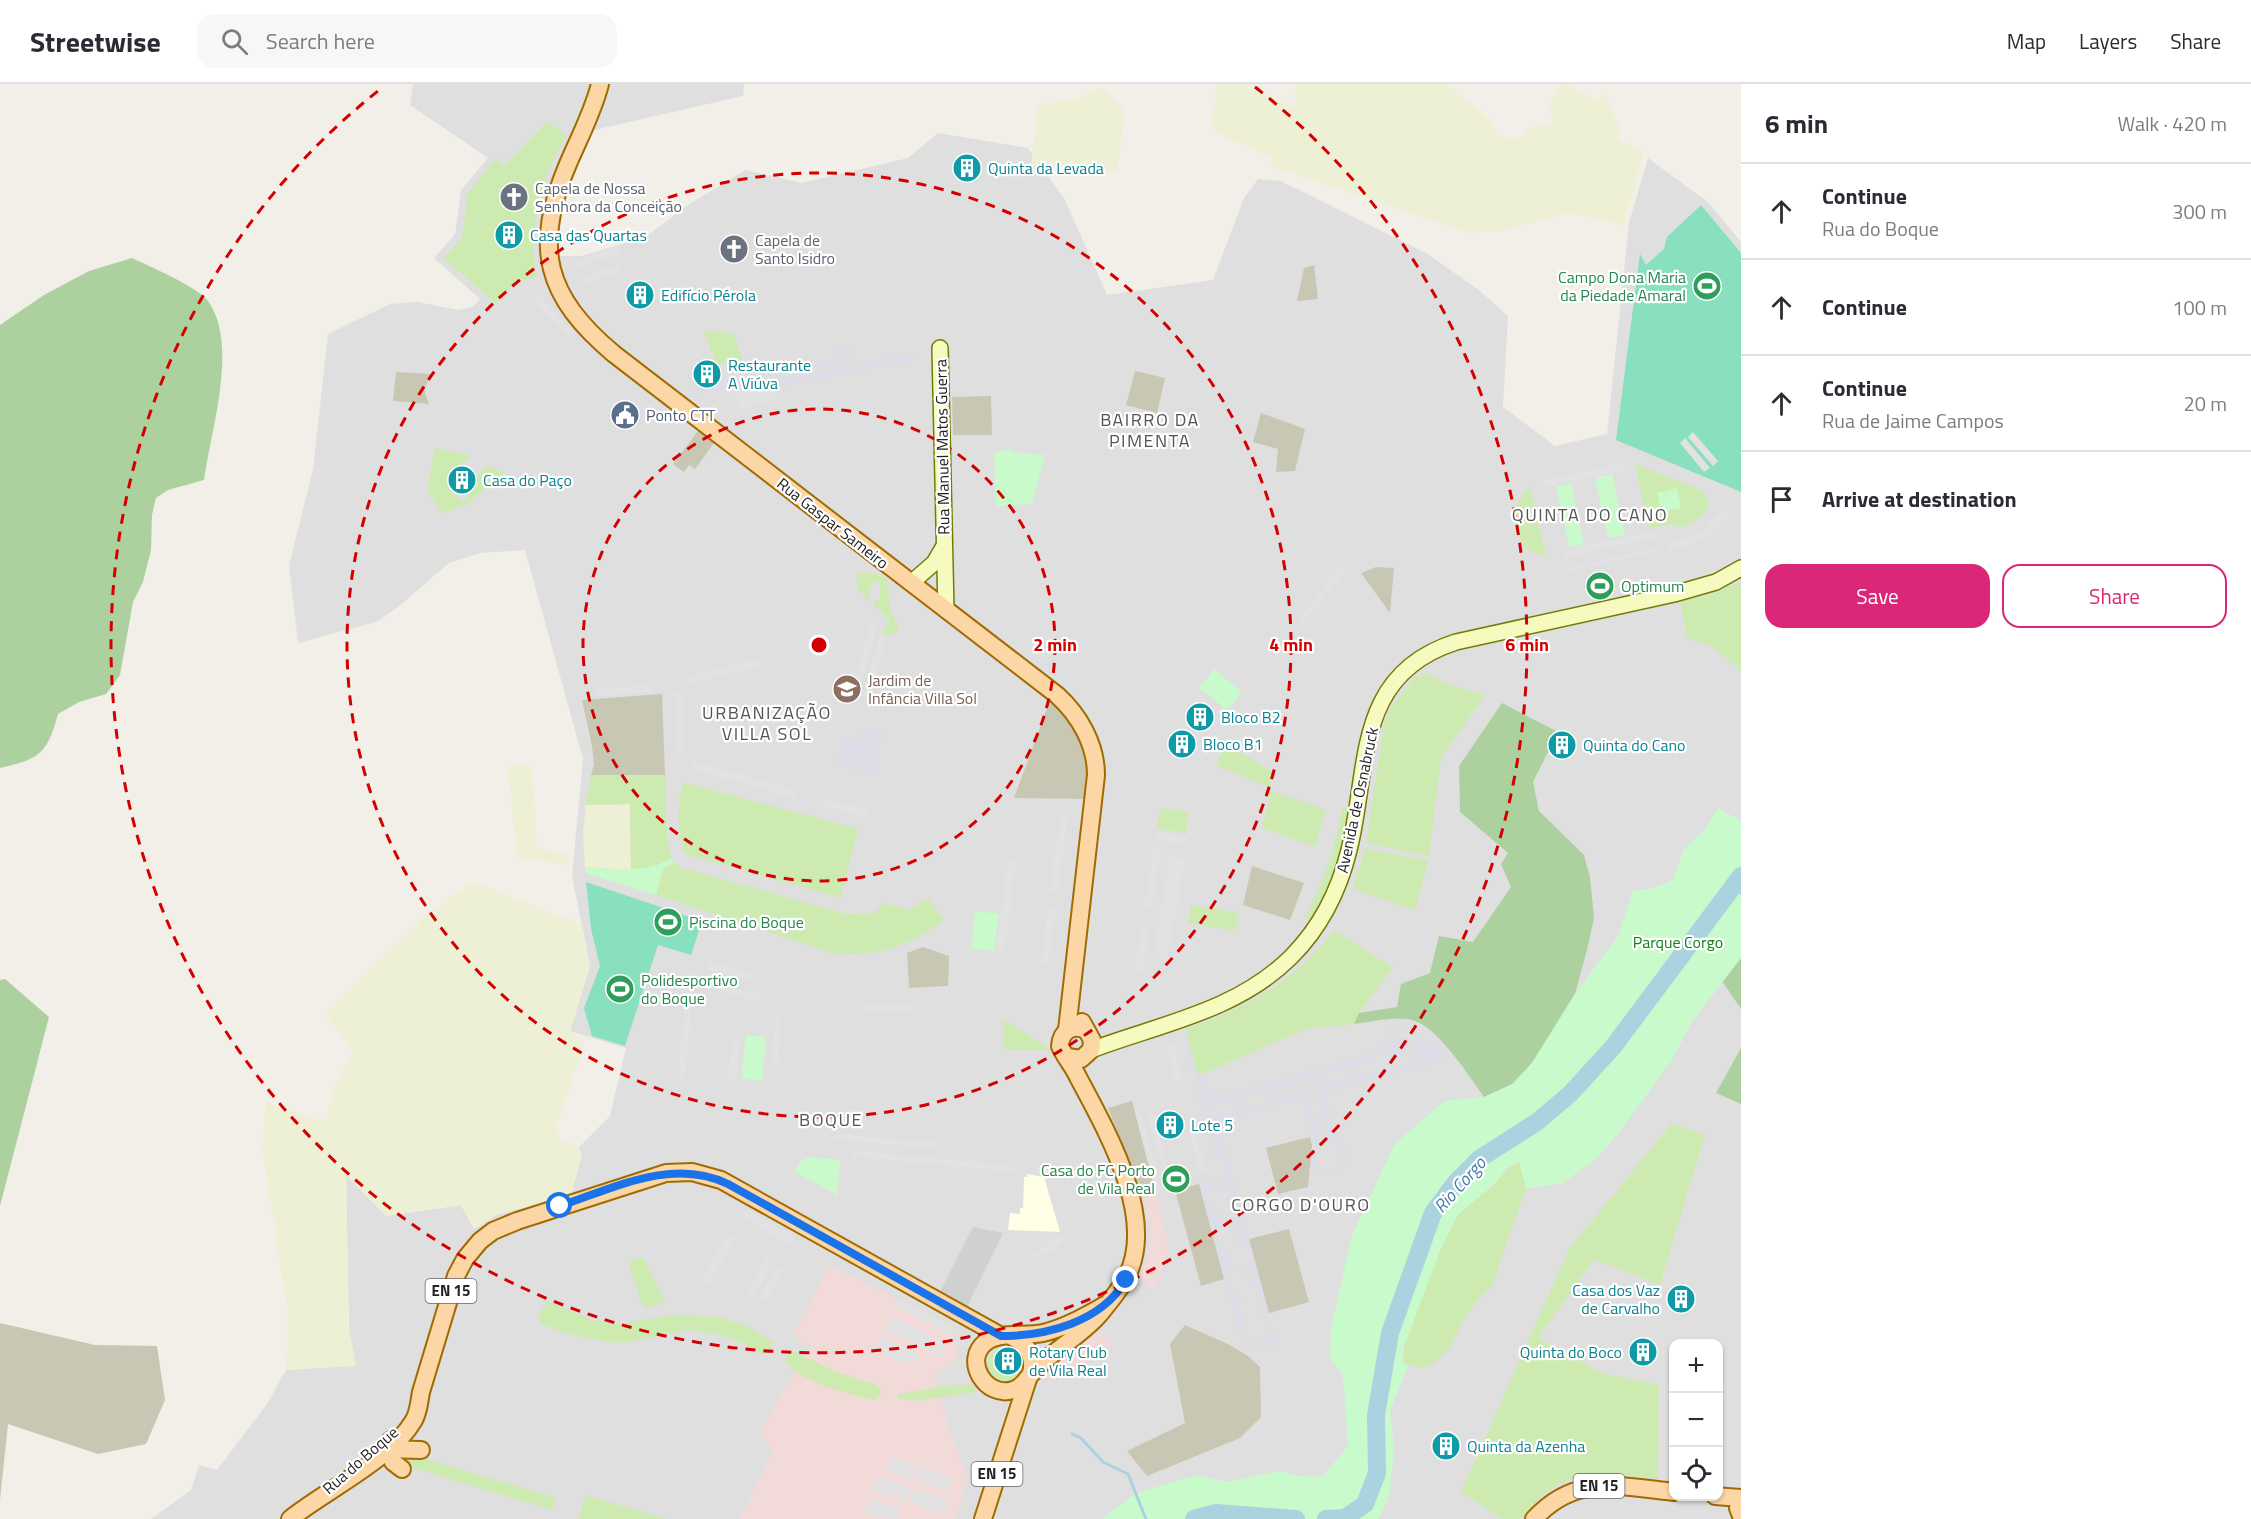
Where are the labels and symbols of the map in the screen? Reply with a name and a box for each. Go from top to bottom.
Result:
building icon: Quinta da Levada [951,152,983,184]
place label: Quinta da Levada [988,156,1104,180]
place label: Capela de Nossa Senhora da Conceição [535,176,682,218]
church icon: Capela de Nossa Senhora da Conceição [498,181,530,213]
building icon: Casa das Quartas [493,219,525,251]
place label: Casa das Quartas [530,223,647,247]
place label: Capela de Santo Isidro [755,228,835,270]
church icon: Capela de Santo Isidro [718,233,750,265]
place label: Campo Dona Maria da Piedade Amaral [1558,265,1686,307]
sports icon: Campo Dona Maria da Piedade Amaral [1691,270,1723,302]
building icon: Edifício Pérola [624,279,656,311]
place label: Edifício Pérola [661,283,756,307]
place label: Restaurante A Viúva [728,353,811,395]
building icon: Restaurante A Viúva [691,358,723,390]
street label: Rua Manuel Matos Guerra [928,359,956,535]
public building icon: Ponto CTT [609,399,641,431]
place label: Ponto CTT [646,403,716,427]
district label: BAIRRO DA PIMENTA [1100,406,1200,454]
building icon: Casa do Paço [446,464,478,496]
place label: Casa do Paço [483,468,572,492]
street label: Rua Gaspar Sameiro [772,472,894,574]
district label: QUINTA DO CANO [1512,501,1668,528]
sports icon: Optimum [1584,570,1616,602]
place label: Optimum [1621,574,1684,598]
text: 2 min [1033,631,1077,658]
text: 4 min [1269,631,1313,658]
text: 6 min [1505,631,1549,658]
centre of rings [809,635,829,655]
place label: Jardim de Infância Villa Sol [868,668,977,710]
school or university icon: Jardim de Infância Villa Sol [831,673,863,705]
district label: URBANIZAÇÃO VILLA SOL [702,699,832,747]
building icon: Bloco B2 [1184,701,1216,733]
place label: Bloco B2 [1221,705,1281,729]
street label: Avenida de Osnabruck [1330,724,1384,875]
building icon: Bloco B1 [1166,728,1198,760]
building icon: Quinta do Cano [1546,729,1578,761]
place label: Bloco B1 [1203,732,1263,756]
place label: Quinta do Cano [1583,733,1685,757]
sports icon: Piscina do Boque [652,906,684,938]
place label: Piscina do Boque [689,910,804,934]
park label: Parque Corgo [1633,930,1723,954]
place label: Polidesportivo do Boque [641,968,738,1010]
sports icon: Polidesportivo do Boque [604,973,636,1005]
district label: BOQUE [799,1106,863,1133]
building icon: Lote 5 [1154,1109,1186,1141]
place label: Lote 5 [1191,1113,1233,1137]
water label: Rio Corgo [1427,1150,1493,1219]
place label: Casa do FC Porto de Vila Real [1041,1158,1155,1200]
sports icon: Casa do FC Porto de Vila Real [1160,1163,1192,1195]
district label: CORGO D'OURO [1231,1191,1371,1218]
route start [546,1192,572,1218]
route end [1112,1266,1138,1292]
place label: Casa dos Vaz de Carvalho [1572,1278,1660,1320]
road number: EN 15 [426,1279,476,1303]
building icon: Casa dos Vaz de Carvalho [1665,1283,1697,1315]
building icon: Quinta do Boco [1627,1336,1659,1368]
place label: Rotary Club de Vila Real [1029,1340,1107,1382]
place label: Quinta do Boco [1520,1340,1622,1364]
building icon: Rotary Club de Vila Real [992,1345,1024,1377]
street label: Rua do Boque [317,1420,403,1500]
building icon: Quinta da Azenha [1430,1430,1462,1462]
place label: Quinta da Azenha [1467,1434,1585,1458]
road number: EN 15 [972,1462,1022,1486]
road number: EN 15 [1574,1474,1624,1498]

